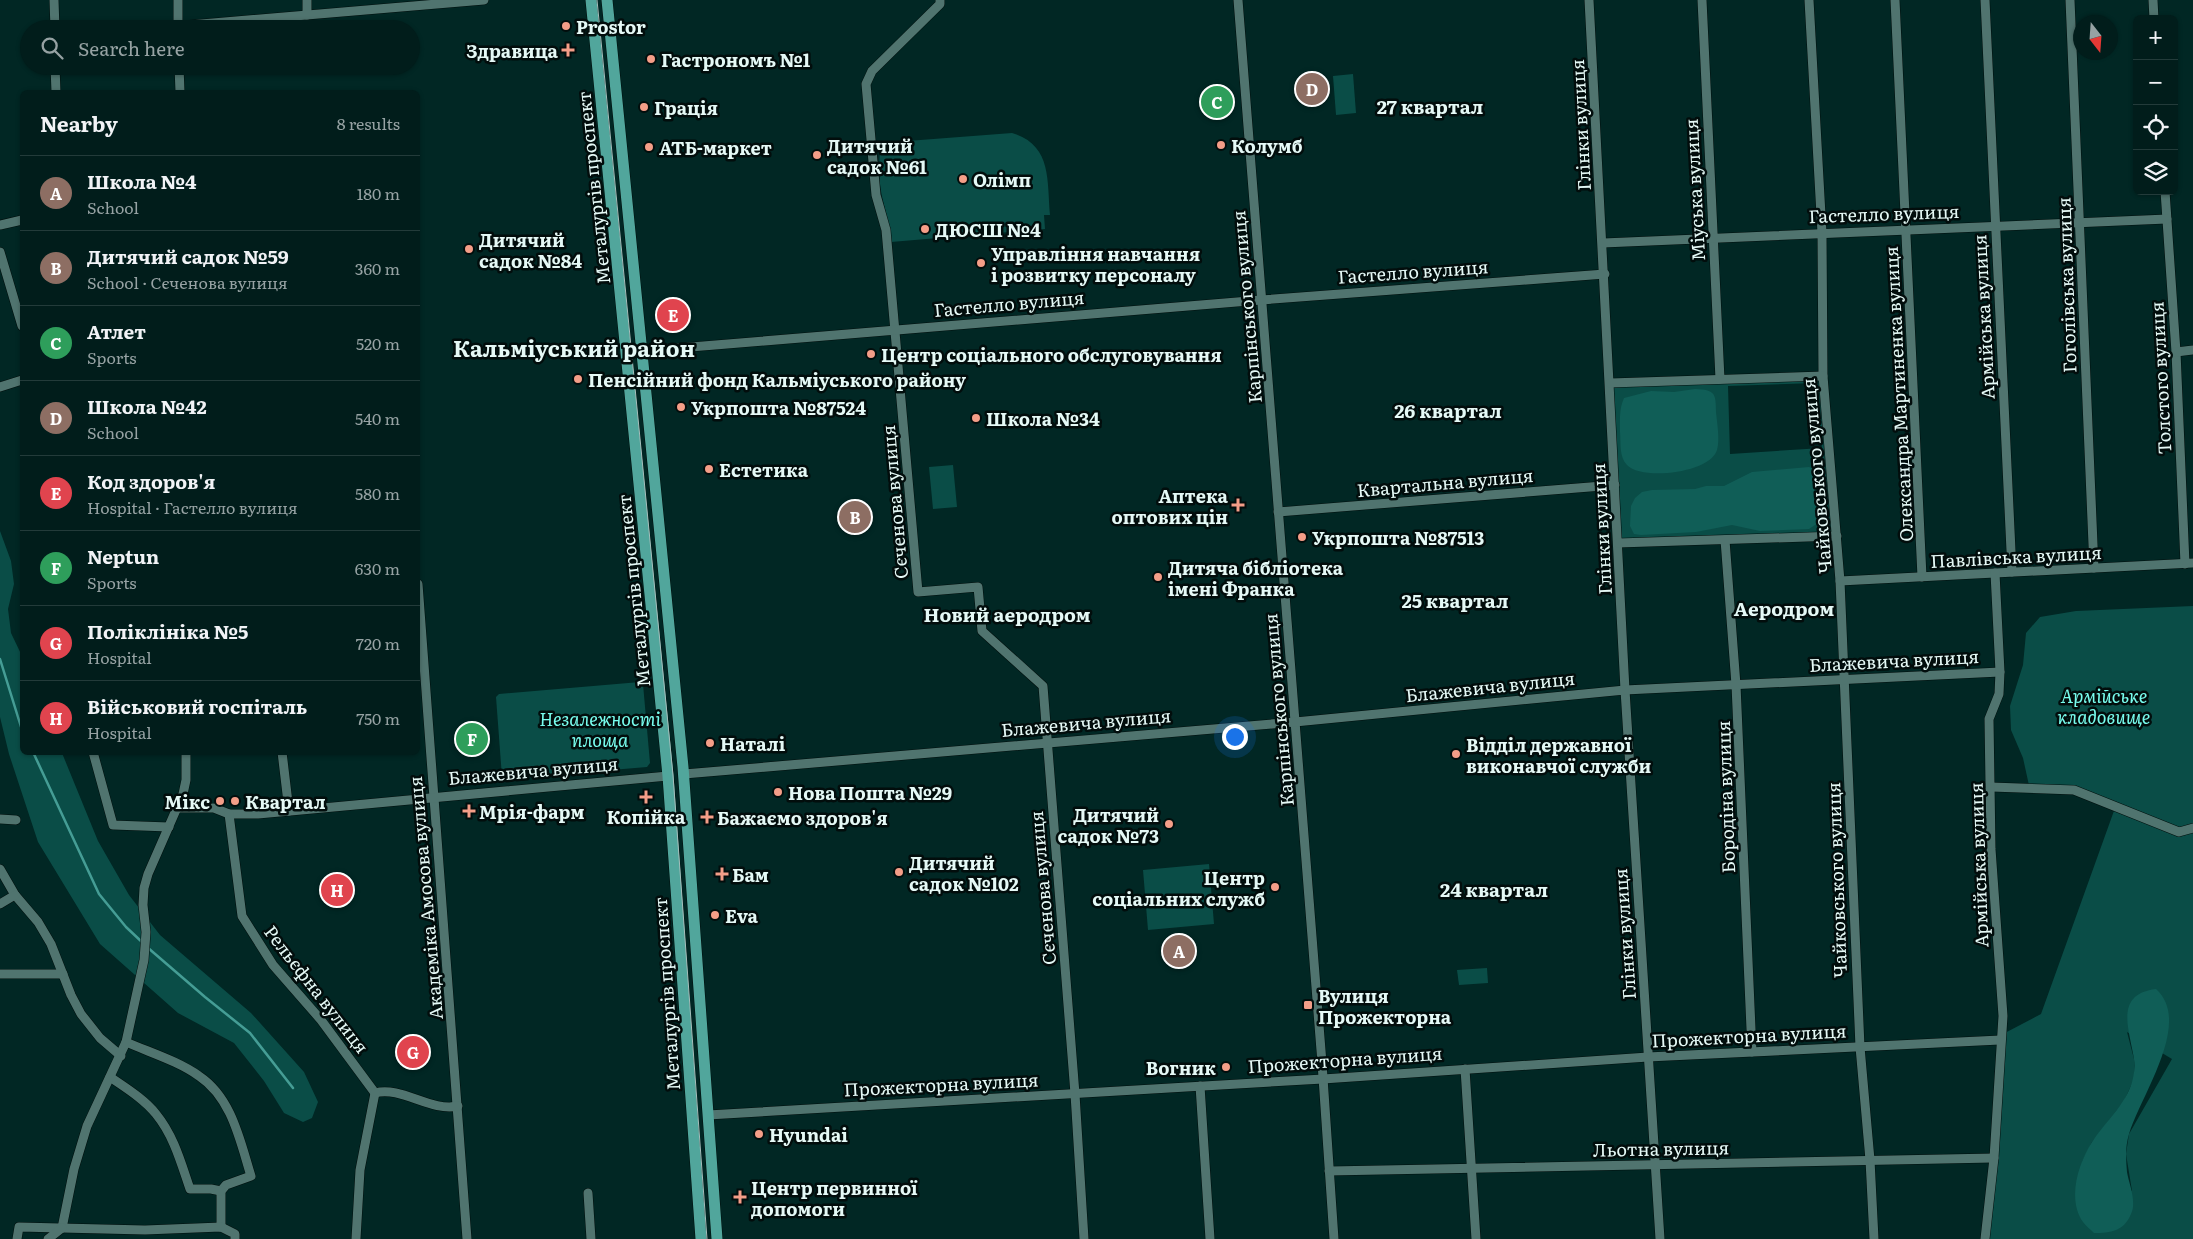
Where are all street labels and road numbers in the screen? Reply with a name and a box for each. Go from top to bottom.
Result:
street label: Глінки вулиця [1563,59,1597,191]
street label: Металургів проспект [569,90,617,286]
street label: Міуська вулиця [1677,118,1711,262]
street label: Гастелло вулиця [1808,197,1960,229]
street label: Гоголівська вулиця [2049,197,2083,373]
street label: Карпінського вулиця [1224,210,1268,404]
street label: Армійська вулиця [1965,234,2001,400]
street label: Олександра Мартиненка вулиця [1877,246,1919,542]
street label: Гастелло вулиця [1337,252,1489,290]
street label: Гастелло вулиця [933,283,1085,323]
street label: Толстого вулиця [2143,301,2177,455]
street label: Чайковського вулиця [1794,377,1838,575]
street label: Сєченова вулиця [874,424,914,580]
street label: Квартальна вулиця [1356,461,1534,503]
street label: Глінки вулиця [1584,463,1618,595]
street label: Металургів проспект [609,493,657,689]
street label: Павлівська вулиця [1930,538,2102,574]
street label: Карпінського вулиця [1256,613,1300,807]
street label: Блажевича вулиця [1808,642,1980,678]
street label: Блажевича вулиця [1404,664,1576,708]
street label: Блажевича вулиця [1000,701,1172,743]
street label: Бородіна вулиця [1709,720,1741,874]
street label: Блажевича вулиця [447,749,619,791]
street label: Академіка Амосова вулиця [401,775,449,1021]
street label: Чайковського вулиця [1819,782,1853,978]
street label: Армійська вулиця [1962,782,1994,948]
street label: Сєченова вулиця [1022,810,1062,966]
street label: Глінки вулиця [1606,868,1642,1000]
street label: Металургів проспект [646,896,686,1092]
street label: Рельєфна вулиця [258,919,376,1059]
street label: Прожекторна вулиця [1651,1016,1847,1054]
street label: Прожекторна вулиця [1247,1039,1443,1079]
street label: Прожекторна вулиця [843,1065,1039,1103]
street label: Льотна вулиця [1593,1133,1729,1163]

